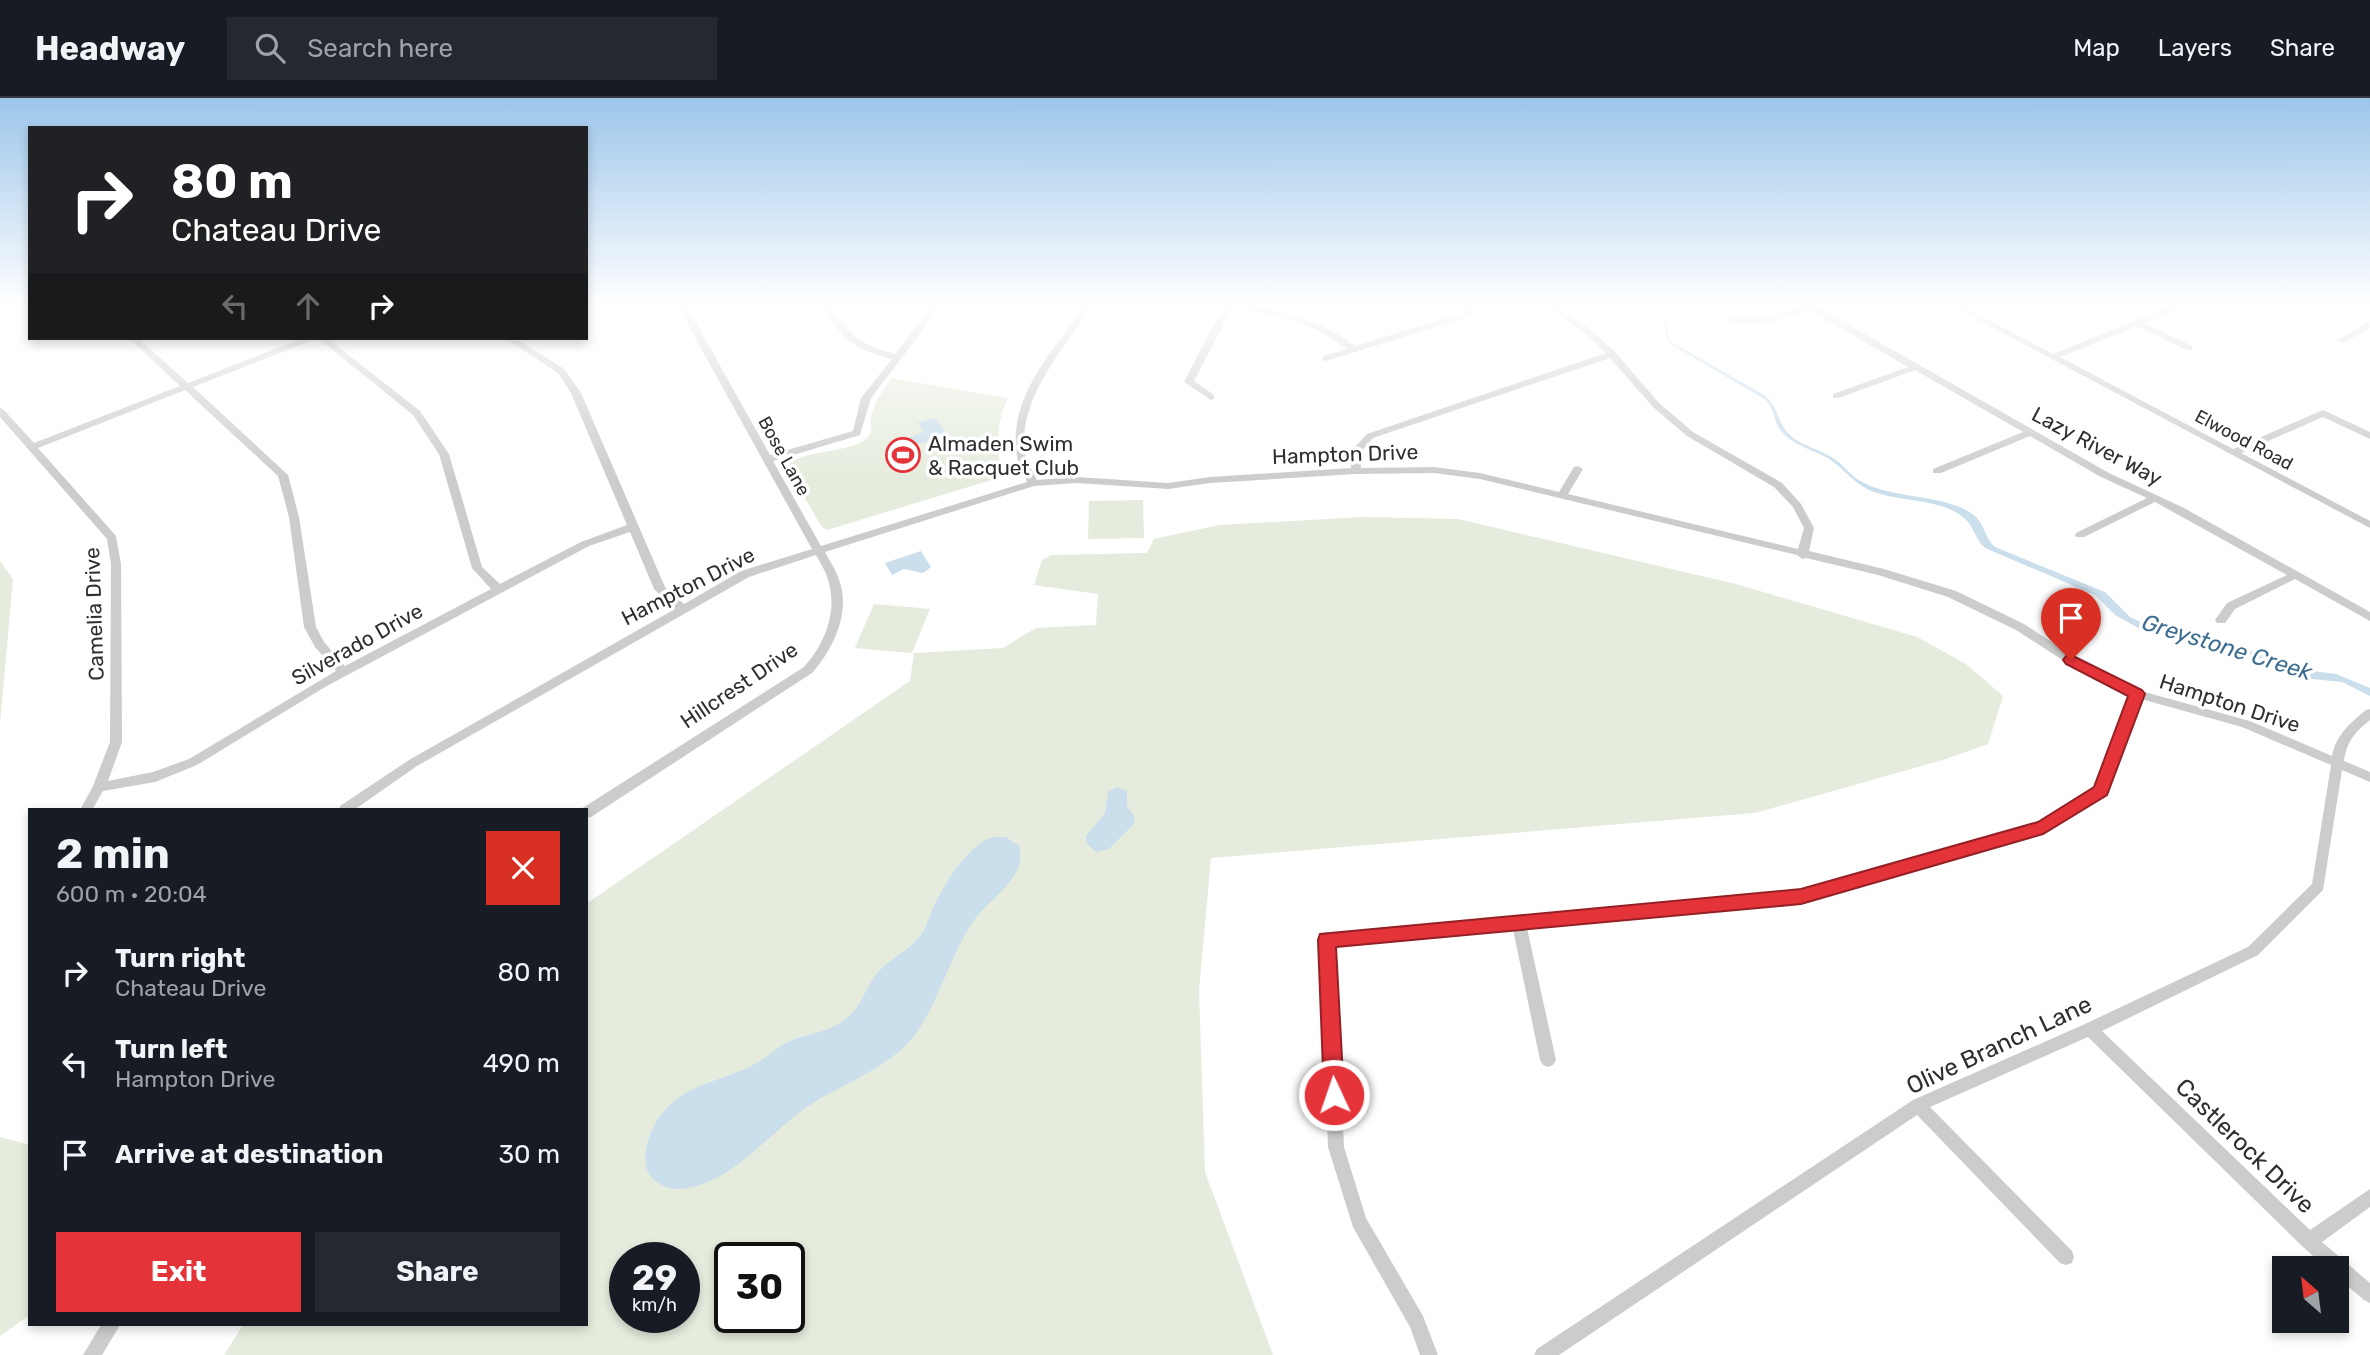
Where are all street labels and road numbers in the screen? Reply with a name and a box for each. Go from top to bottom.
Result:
street label: Lazy River Way [2028,401,2167,491]
street label: Elwood Road [2191,405,2297,475]
street label: Bose Lane [753,413,815,499]
street label: Hampton Drive [1271,439,1419,469]
street label: Hampton Drive [617,542,759,630]
street label: Camelia Drive [79,547,109,681]
street label: Silverado Drive [287,598,427,690]
street label: Hillcrest Drive [676,637,802,733]
street label: Hampton Drive [2157,669,2303,737]
street label: Olive Branch Lane [1902,990,2096,1100]
street label: Castlerock Drive [2170,1073,2320,1219]

